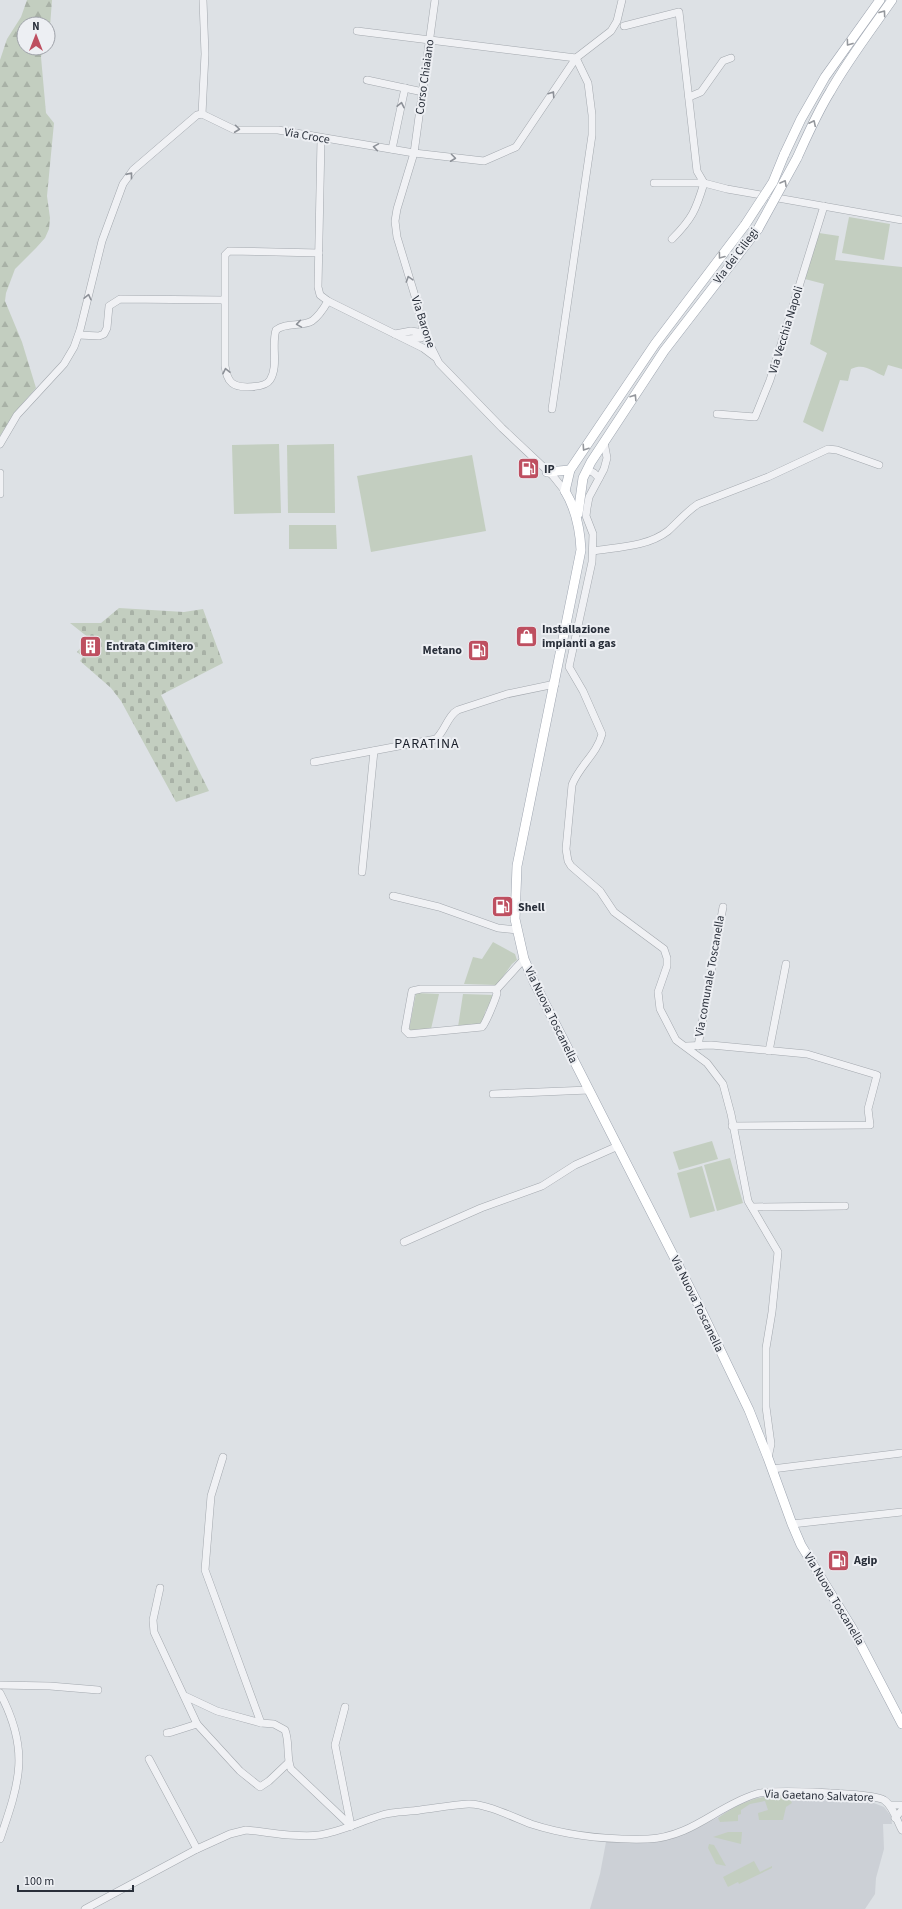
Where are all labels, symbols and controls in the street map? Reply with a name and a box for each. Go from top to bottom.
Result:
one-way arrow [878,10,886,17]
north arrow [16,16,56,56]
text: N [32,19,40,34]
street label: Corso Chiaiano [411,38,439,116]
one-way arrow [846,39,854,46]
one-way arrow [547,92,554,99]
one-way arrow [397,102,405,108]
one-way arrow [809,119,816,127]
street label: Via Croce [283,124,331,148]
one-way arrow [234,125,240,134]
one-way arrow [373,143,379,152]
one-way arrow [450,153,456,162]
one-way arrow [125,172,132,179]
one-way arrow [780,180,787,187]
street label: Via dei Ciliegi [709,224,763,288]
one-way arrow [719,252,726,259]
one-way arrow [406,276,414,283]
street label: Via Vecchia Napoli [765,284,807,376]
one-way arrow [83,293,91,300]
street label: Via Barone [407,294,439,350]
one-way arrow [296,319,302,328]
one-way arrow [223,367,231,374]
one-way arrow [629,395,636,402]
one-way arrow [582,444,590,451]
fuel station icon: IP [516,456,542,482]
place label: IP [544,461,555,478]
place label: Installazione impianti a gas [542,621,616,652]
shop icon: Installazione impianti a gas [513,623,539,649]
building icon: Entrata Cimitero [78,633,104,659]
fuel station icon: Metano [465,637,491,663]
place label: Entrata Cimitero [106,638,194,655]
place label: Metano [423,642,462,659]
district label: PARATINA [394,734,460,754]
fuel station icon: Shell [489,894,515,920]
place label: Shell [518,899,545,916]
street label: Via comunale Toscanella [691,914,729,1038]
street label: Via Nuova Toscanella [520,964,582,1066]
street label: Via Nuova Toscanella [666,1253,728,1355]
fuel station icon: Agip [826,1547,852,1573]
street label: Via Nuova Toscanella [800,1549,868,1649]
place label: Agip [853,1552,878,1569]
street label: Via Gaetano Salvatore [764,1786,874,1806]
scale bar [18,1867,133,1893]
text: 100 m [24,1873,54,1890]

